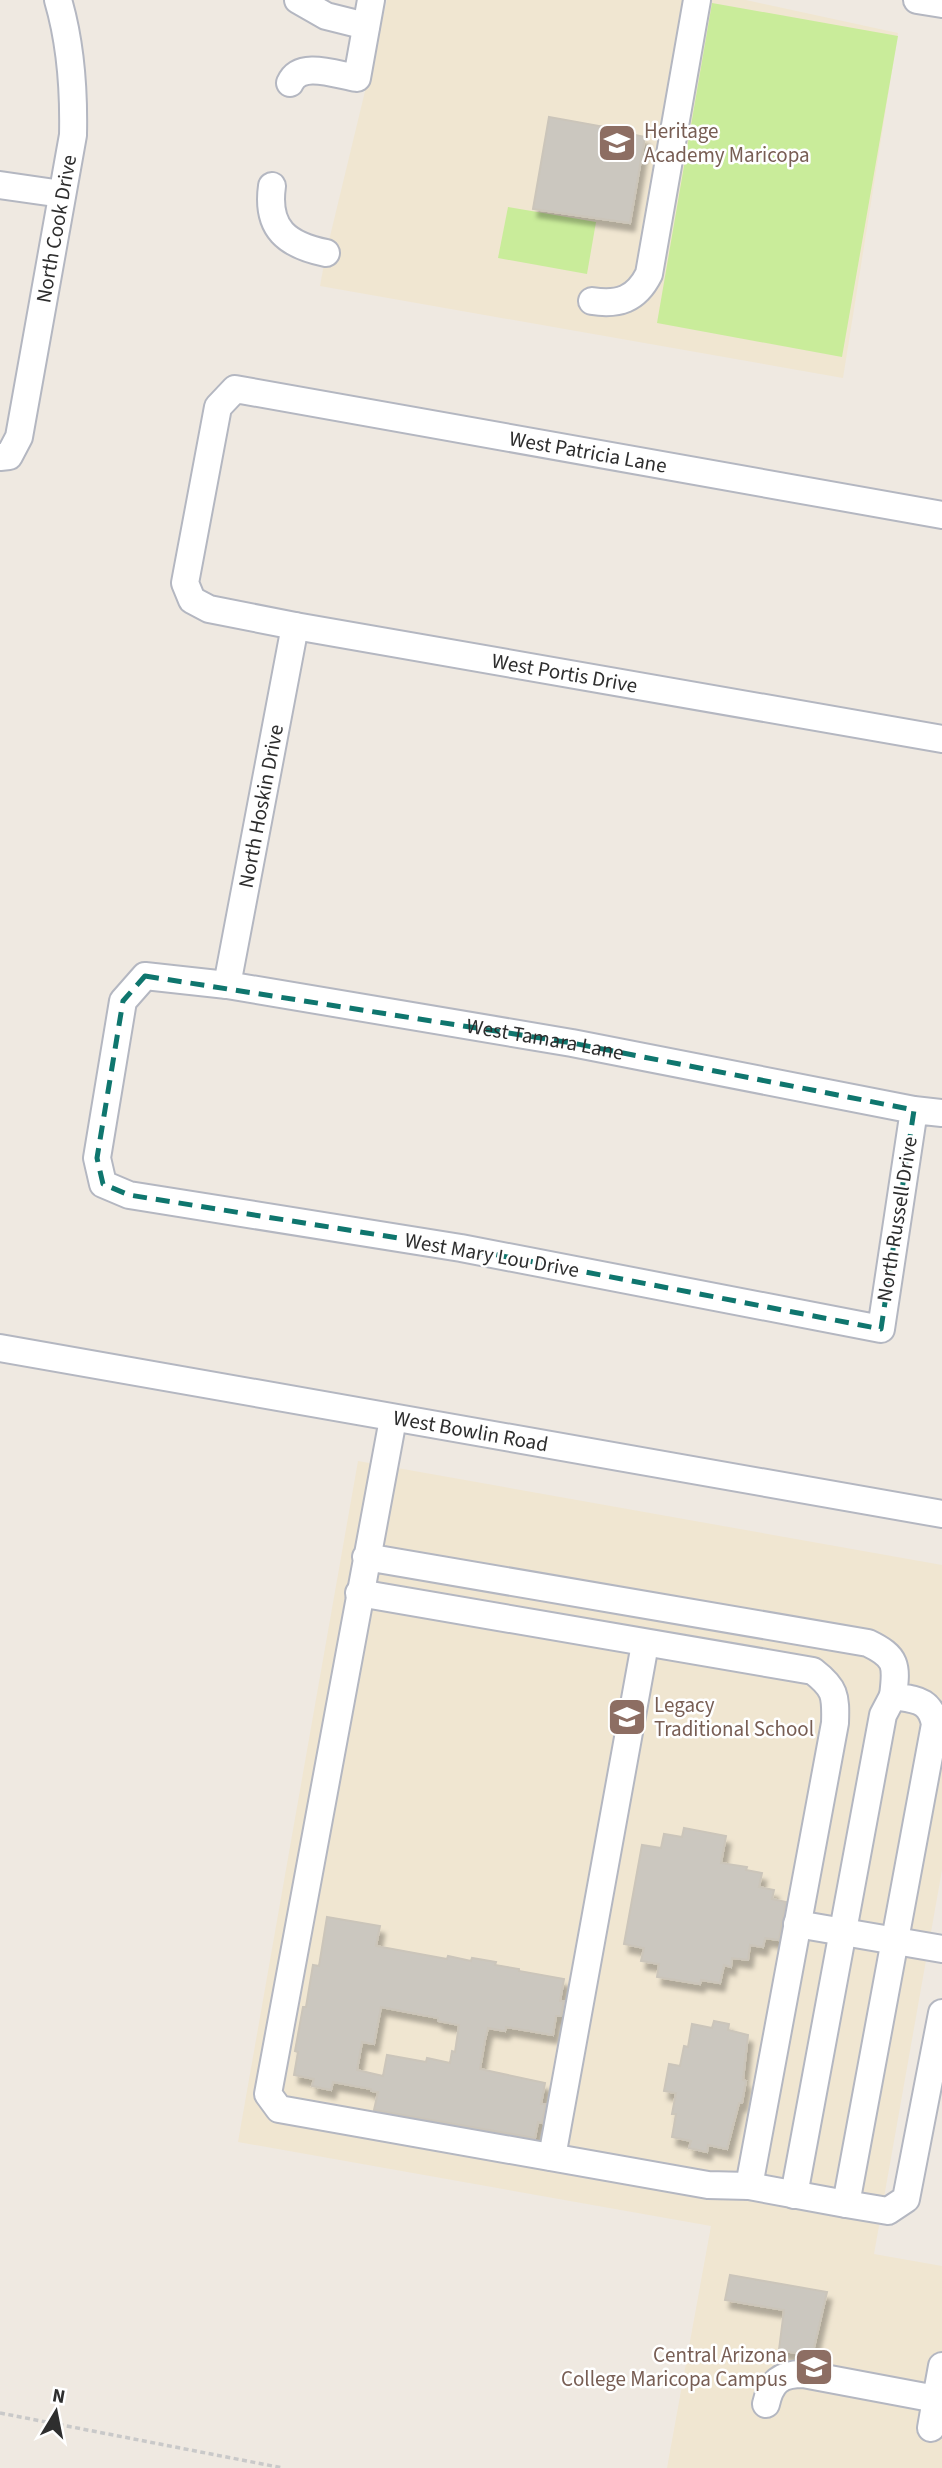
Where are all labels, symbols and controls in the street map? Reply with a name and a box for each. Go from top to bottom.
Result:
place label: Heritage Academy Maricopa [644,116,810,170]
school or university icon: Heritage Academy Maricopa [596,122,638,164]
street label: North Cook Drive [28,152,84,305]
street label: West Patricia Lane [507,423,669,481]
street label: West Portis Drive [489,646,640,701]
street label: North Hoskin Drive [231,722,291,890]
street label: West Tamara Lane [464,1011,626,1068]
street label: North Russell Drive [869,1134,925,1304]
street label: West Mary Lou Drive [402,1225,582,1285]
street label: West Bowlin Road [391,1403,551,1459]
place label: Legacy Traditional School [654,1690,814,1744]
school or university icon: Legacy Traditional School [606,1696,648,1738]
place label: Central Arizona College Maricopa Campus [561,2340,787,2394]
school or university icon: Central Arizona College Maricopa Campus [793,2346,835,2388]
north arrow [21,2377,91,2447]
text: N [50,2382,67,2411]

